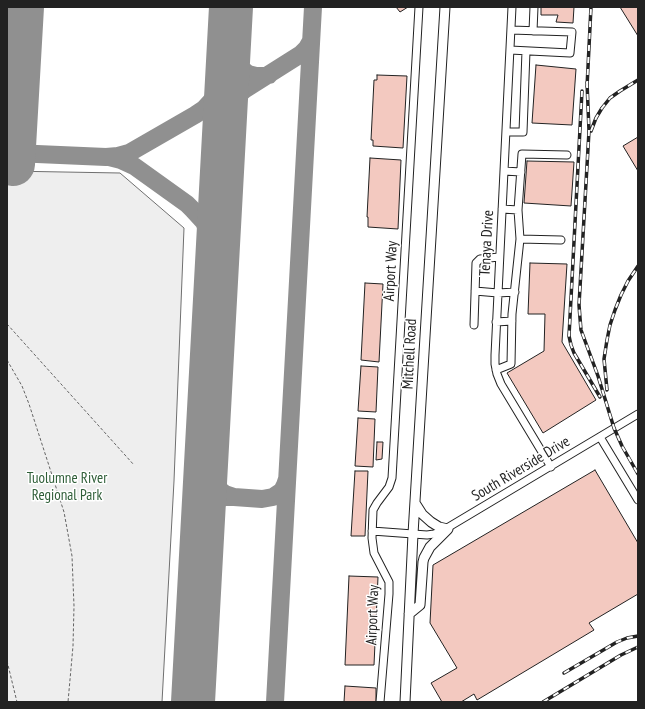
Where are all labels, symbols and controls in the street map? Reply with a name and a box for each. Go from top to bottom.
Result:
street label: Tenaya Drive [476,210,498,276]
street label: Airport Way [380,240,402,302]
street label: Mitchell Road [399,318,421,390]
street label: South Riverside Drive [469,433,573,505]
park label: Tuolumne River Regional Park [27,470,107,505]
street label: Airport Way [363,584,383,646]

